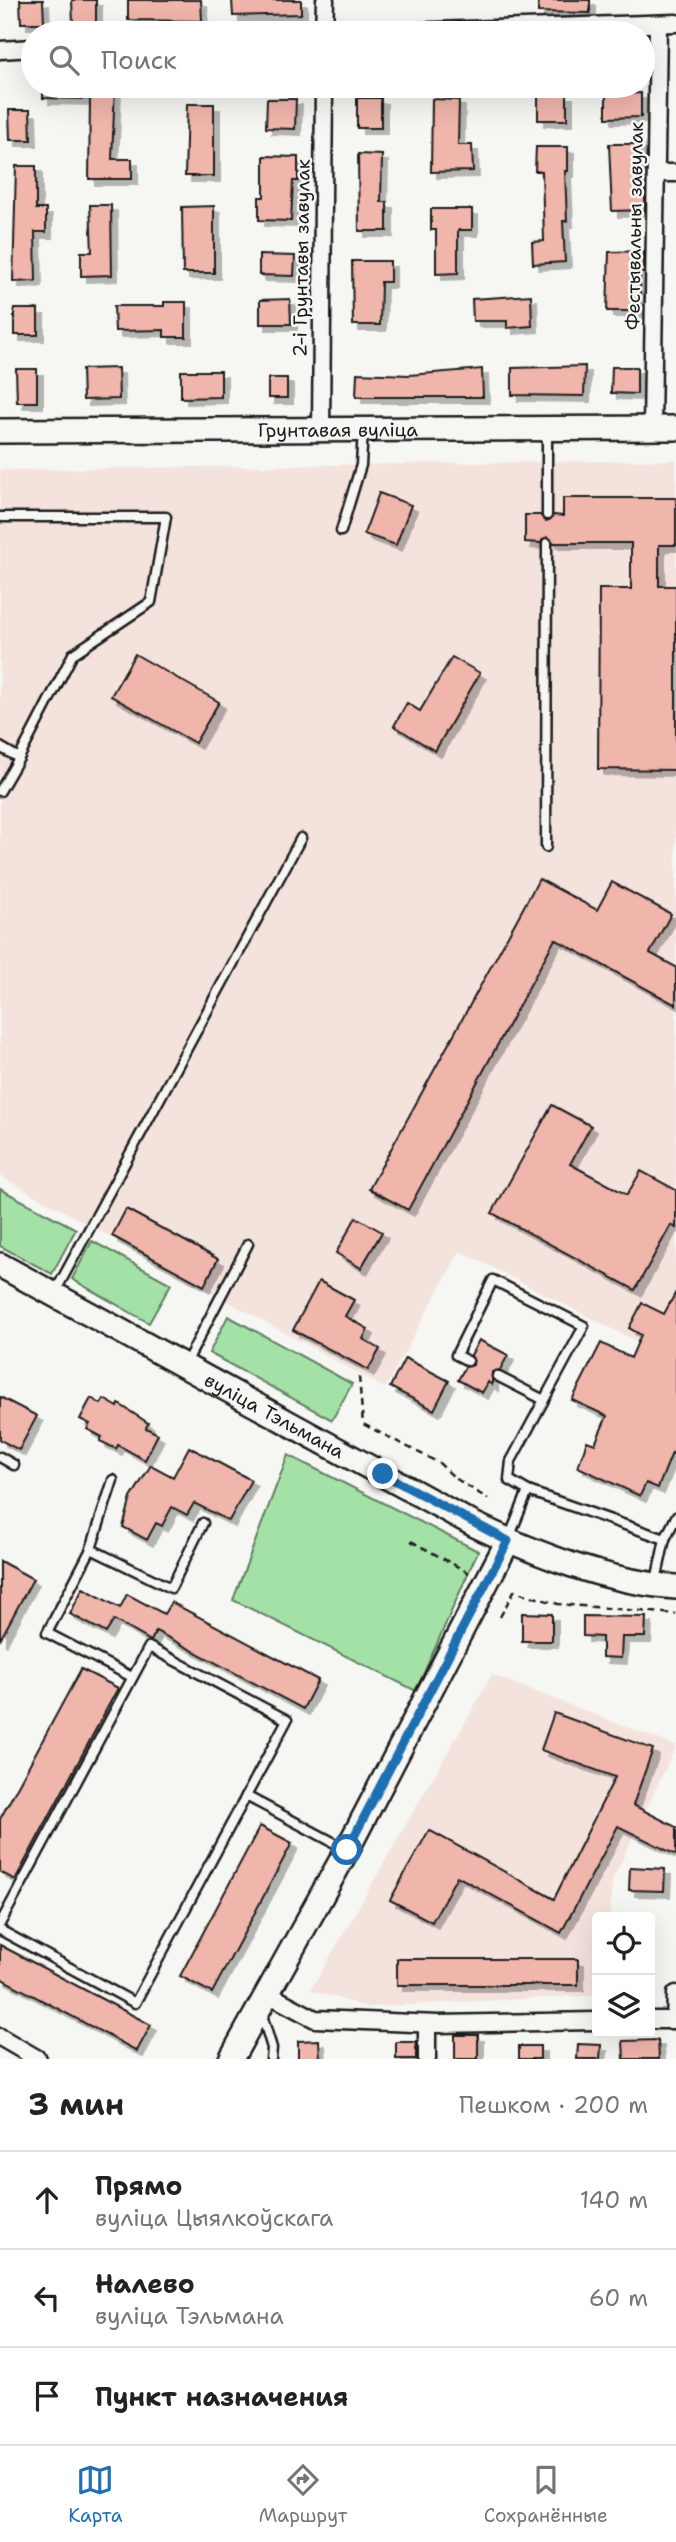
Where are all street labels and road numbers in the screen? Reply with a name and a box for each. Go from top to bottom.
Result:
street label: Фестывальны завулак [620,122,649,330]
street label: 2-і Грунтавы завулак [287,159,316,357]
street label: Грунтавая вуліца [258,417,418,443]
street label: вуліца Тэльмана [200,1367,349,1464]

